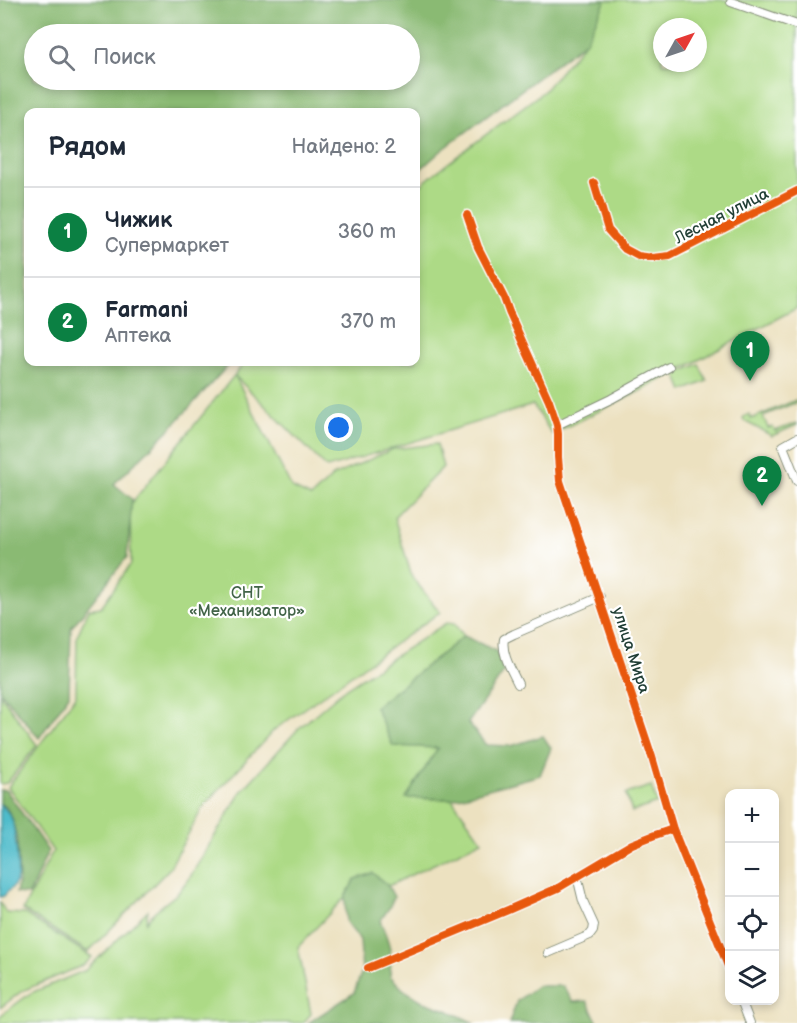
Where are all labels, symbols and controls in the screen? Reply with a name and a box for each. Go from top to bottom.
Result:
north arrow [653,18,707,72]
search box [24,24,420,90]
icon: search [45,41,78,74]
text: Поиск [93,44,156,71]
text: Рядом [48,132,126,163]
text: Найдено: 2 [292,135,396,159]
street label: Лесная улица [671,184,772,249]
text: Чижик [105,207,172,234]
text: 1 [63,220,72,244]
text: 360 m [338,220,396,244]
text: Супермаркет [105,234,229,258]
text: Farmani [105,297,188,324]
text: 2 [62,310,73,334]
text: 370 m [340,310,396,334]
text: Аптека [105,324,171,348]
pin: 1 [730,332,770,381]
your location [324,413,353,442]
pin: 2 [742,456,782,506]
park label: СНТ «Механизатор» [189,584,305,621]
street label: улица Мира [608,605,654,696]
map controls [725,789,779,1005]
button: + [725,789,779,843]
button: − [725,843,779,897]
button: locate [725,897,779,951]
button: layers [725,951,779,1005]

